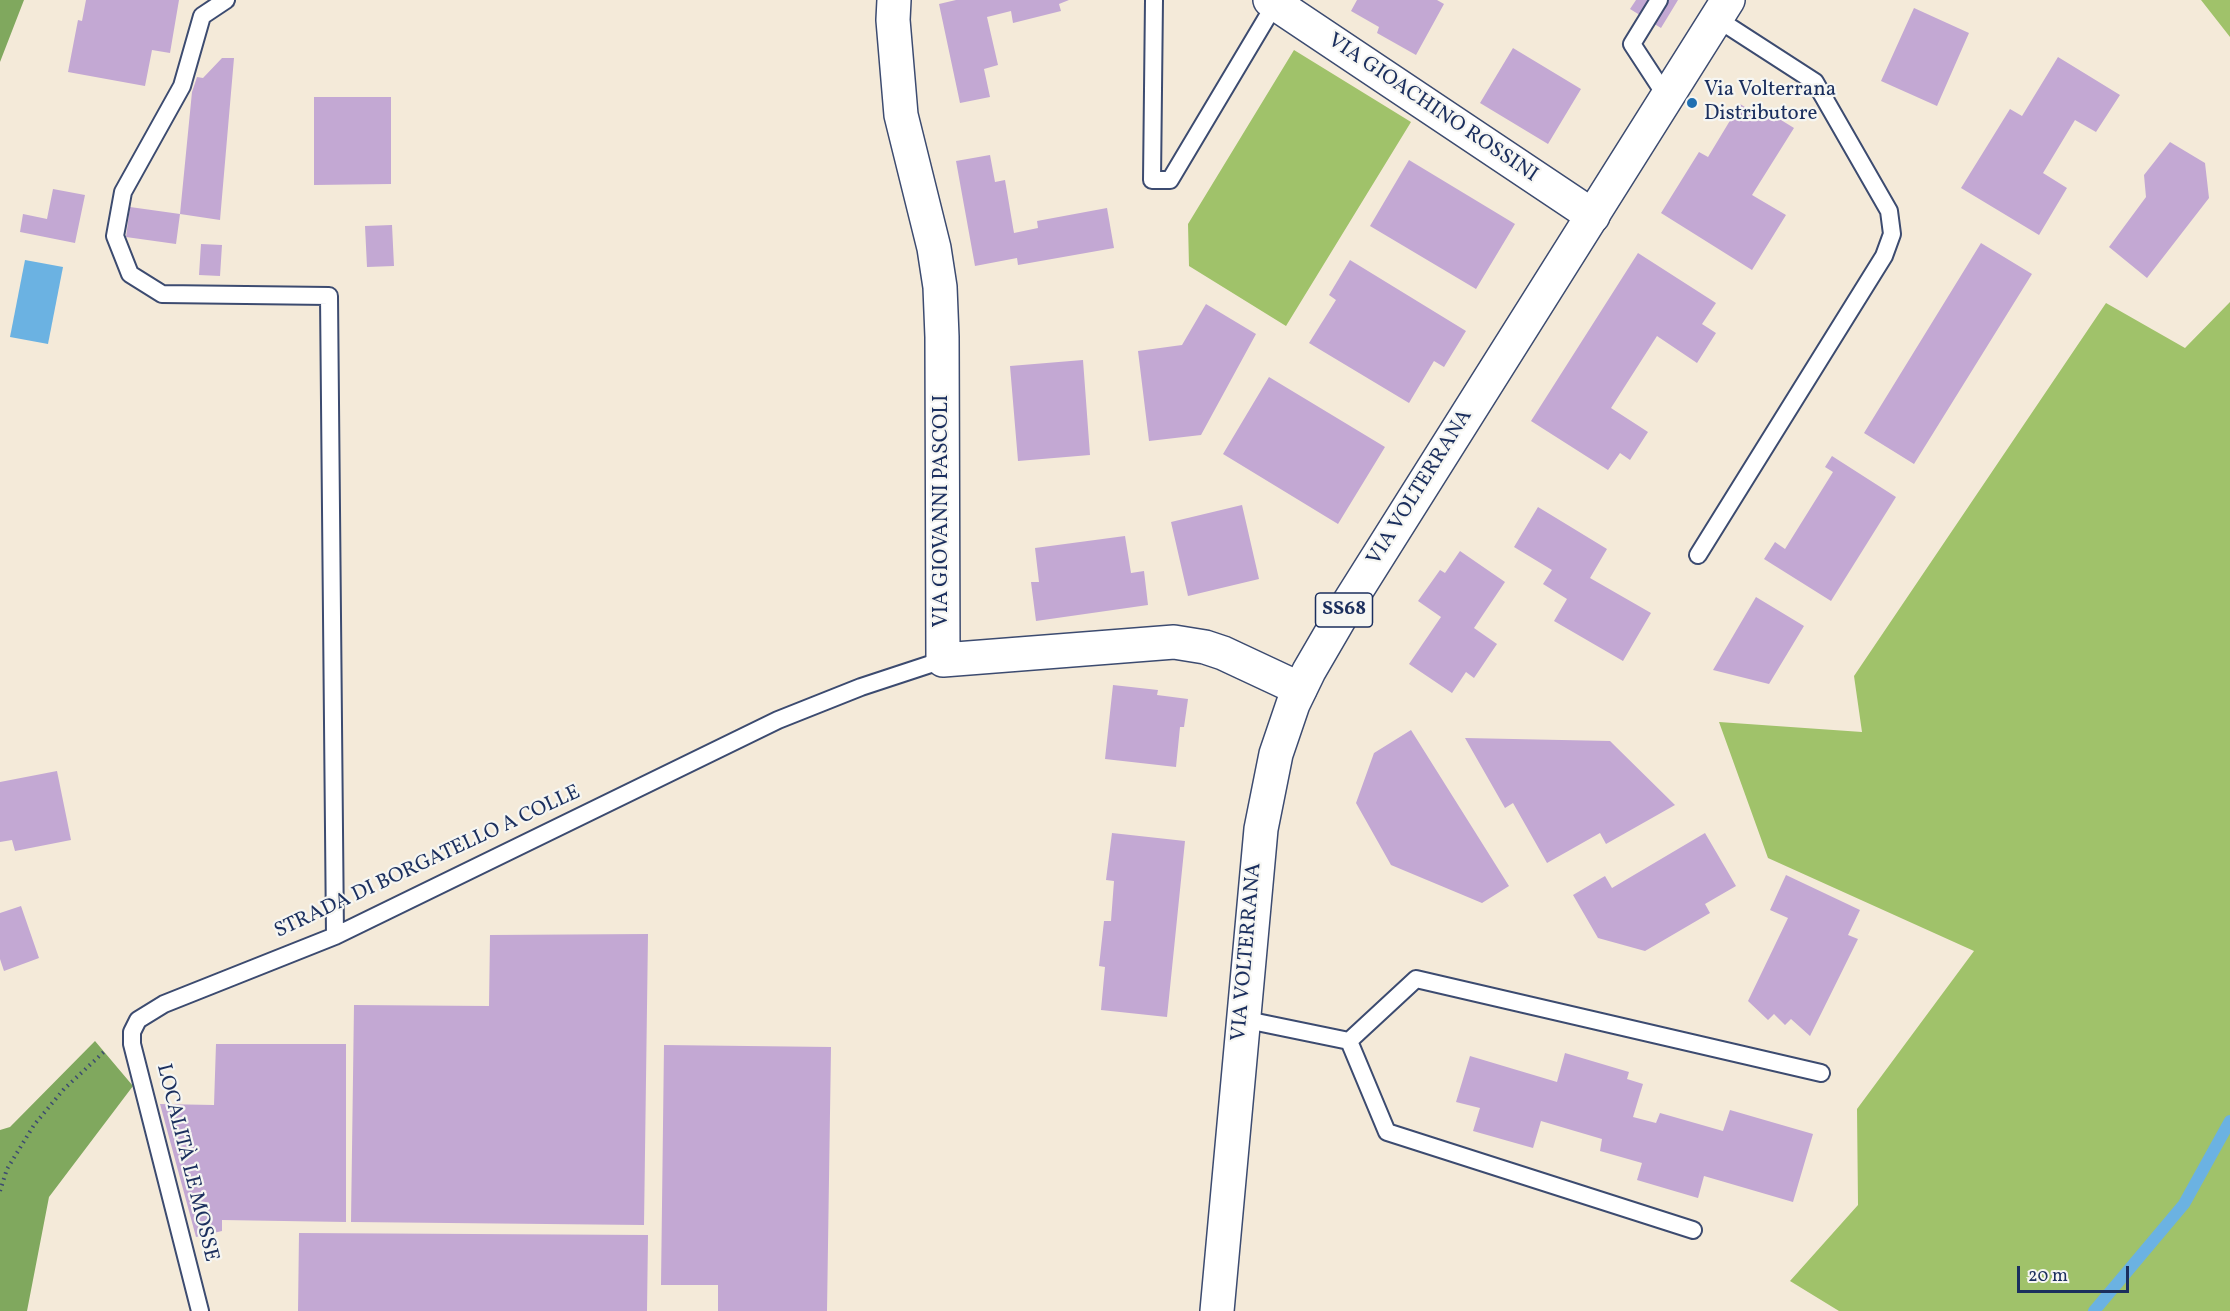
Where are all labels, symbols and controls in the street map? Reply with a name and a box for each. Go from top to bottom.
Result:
street label: VIA GIOACHINO ROSSINI [1322,29,1542,189]
place label: Via Volterrana Distributore [1704,78,1836,128]
marker: Via Volterrana Distributore [1685,96,1699,110]
street label: VIA GIOVANNI PASCOLI [930,394,956,628]
street label: VIA VOLTERRANA [1363,405,1479,571]
road number: SS68 [1316,593,1372,627]
street label: STRADA DI BORGATELLO A COLLE [271,781,585,945]
street label: VIA VOLTERRANA [1228,862,1268,1042]
street label: LOCALITÀ LE MOSSE [149,1062,223,1264]
scale bar [2020,1254,2132,1292]
text: 20 m [2028,1264,2068,1289]

